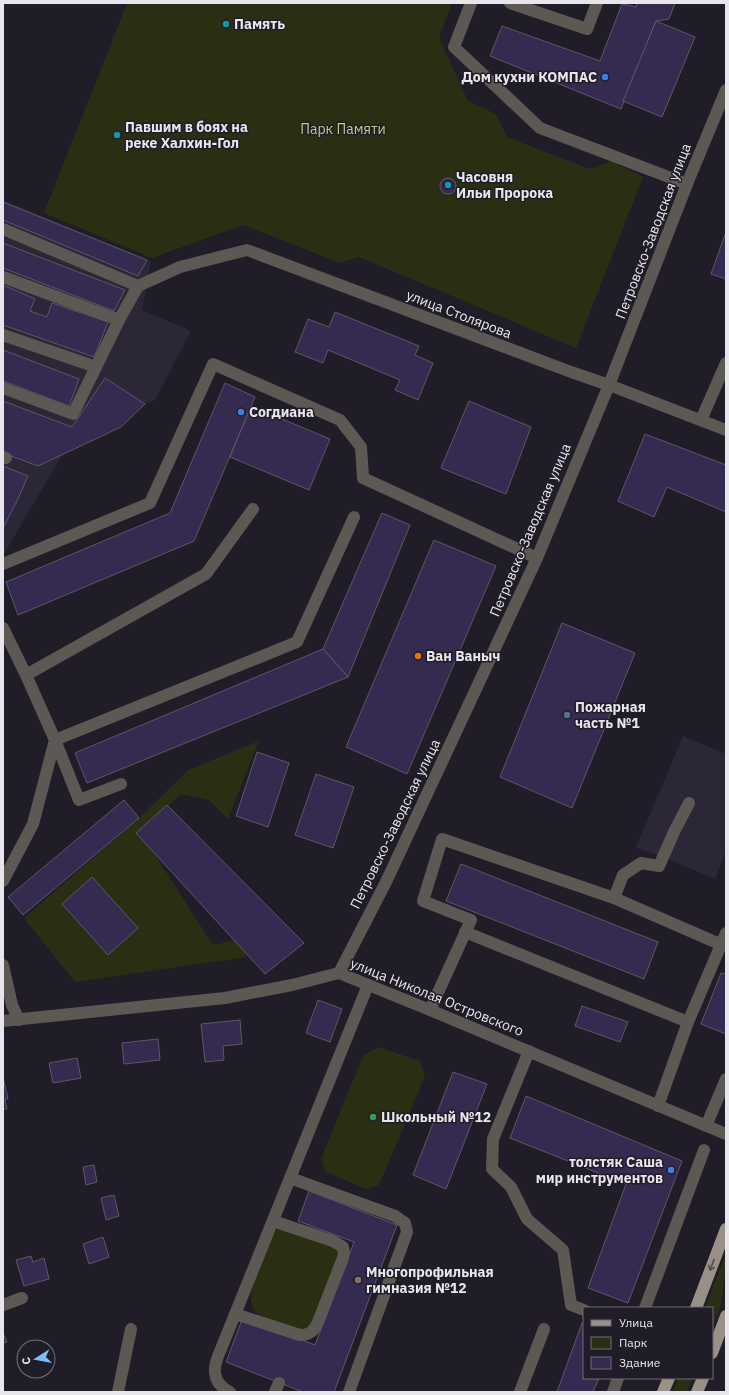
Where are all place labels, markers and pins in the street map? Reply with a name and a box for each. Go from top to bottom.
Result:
place label: Память [234,15,285,33]
marker: Память [221,19,231,29]
place label: Дом кухни КОМПАС [462,68,597,86]
marker: Дом кухни КОМПАС [600,72,610,82]
place label: Павшим в боях на реке Халхин-Гол [125,118,248,152]
marker: Павшим в боях на реке Халхин-Гол [112,130,122,140]
place label: Часовня Ильи Пророка [456,168,553,202]
marker: Часовня Ильи Пророка [443,180,453,190]
place label: Согдиана [249,403,314,421]
marker: Согдиана [236,407,246,417]
place label: Ван Ваныч [426,647,500,665]
marker: Ван Ваныч [413,651,423,661]
place label: Пожарная часть №1 [575,698,646,732]
marker: Пожарная часть №1 [562,710,572,720]
place label: Школьный №12 [381,1108,491,1126]
marker: Школьный №12 [368,1112,378,1122]
place label: толстяк Саша мир инструментов [536,1153,663,1187]
marker: толстяк Саша мир инструментов [666,1165,676,1175]
place label: Многопрофильная гимназия №12 [366,1263,494,1297]
marker: Многопрофильная гимназия №12 [353,1275,363,1285]

